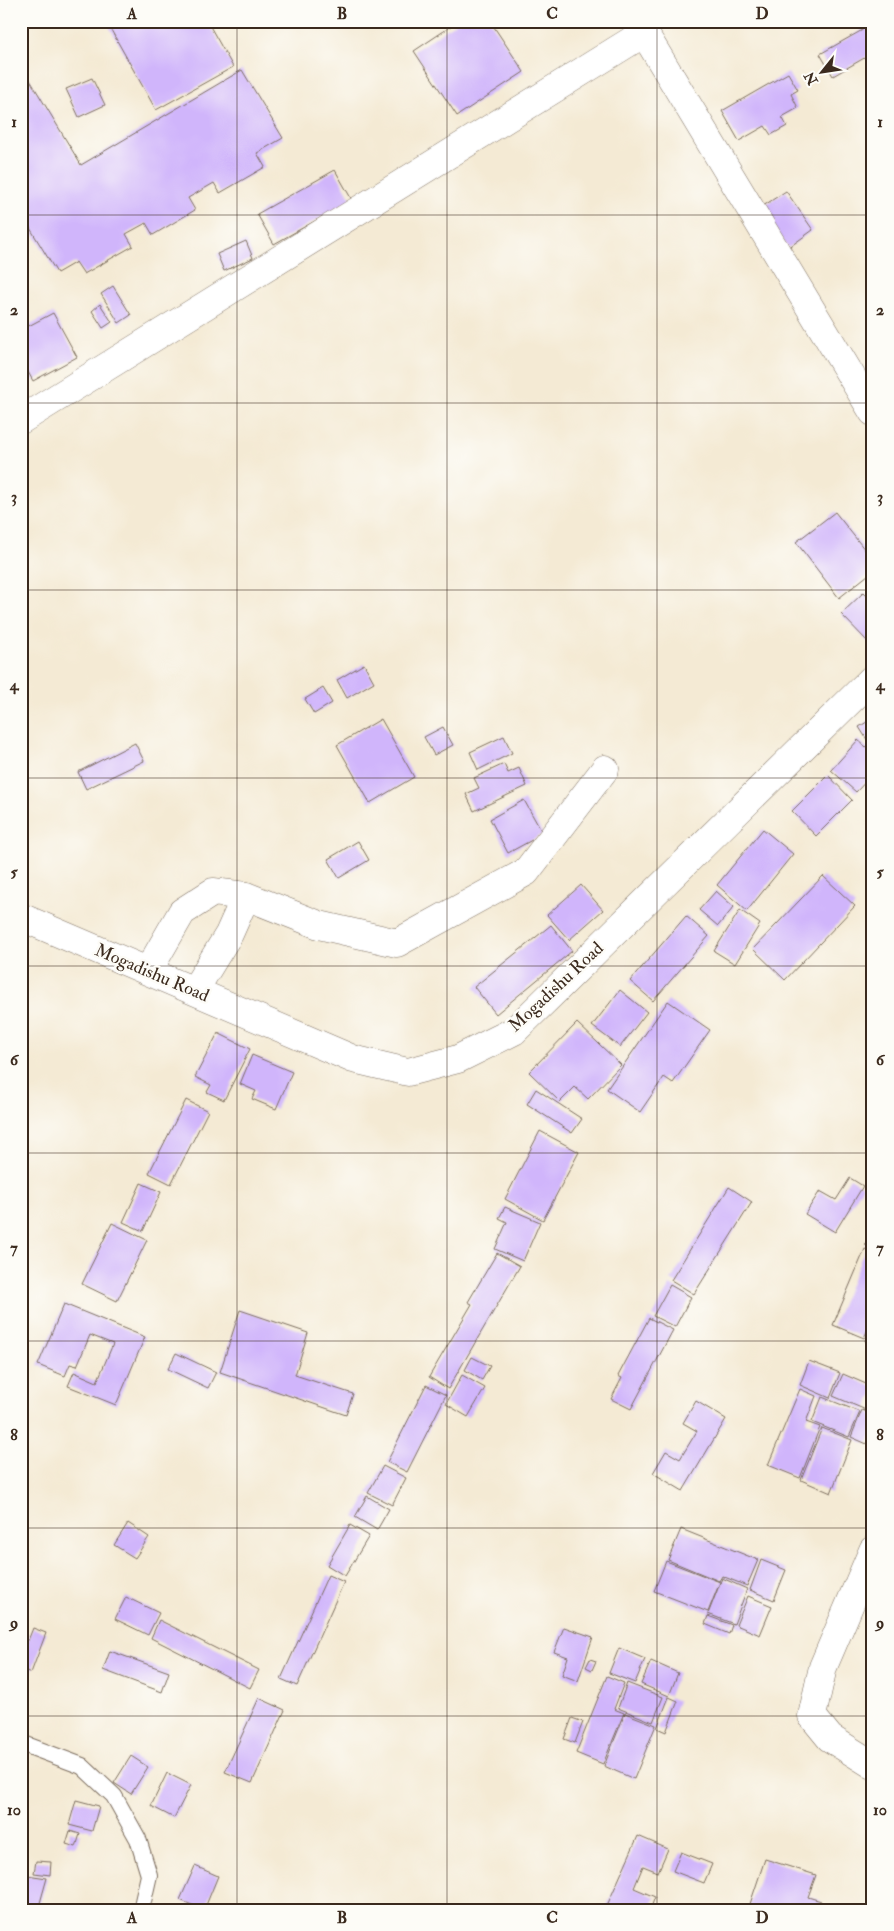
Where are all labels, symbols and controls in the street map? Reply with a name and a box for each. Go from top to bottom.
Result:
text: A [126,4,138,24]
text: B [337,4,347,24]
text: C [546,4,558,24]
text: D [755,4,769,24]
north arrow [796,48,846,98]
text: N [800,68,822,89]
text: 1 [11,112,17,132]
text: 1 [877,112,883,132]
text: 2 [10,300,18,320]
text: 2 [876,300,884,320]
text: 3 [11,487,17,507]
text: 3 [877,487,883,507]
text: 4 [9,675,20,695]
text: 4 [875,675,886,695]
text: 5 [10,862,18,882]
text: 5 [876,862,884,882]
street label: Mogadishu Road [504,937,608,1037]
street label: Mogadishu Road [91,939,213,1007]
text: 6 [10,1050,20,1070]
text: 6 [876,1050,886,1070]
text: 7 [10,1238,18,1258]
text: 7 [876,1238,884,1258]
text: 8 [10,1425,18,1445]
text: 8 [876,1425,884,1445]
text: 9 [8,1613,18,1633]
text: 9 [874,1613,884,1633]
text: 10 [7,1800,21,1820]
text: 10 [873,1800,887,1820]
text: A [126,1908,138,1928]
text: B [337,1908,347,1928]
text: C [546,1908,558,1928]
text: D [755,1908,769,1928]

